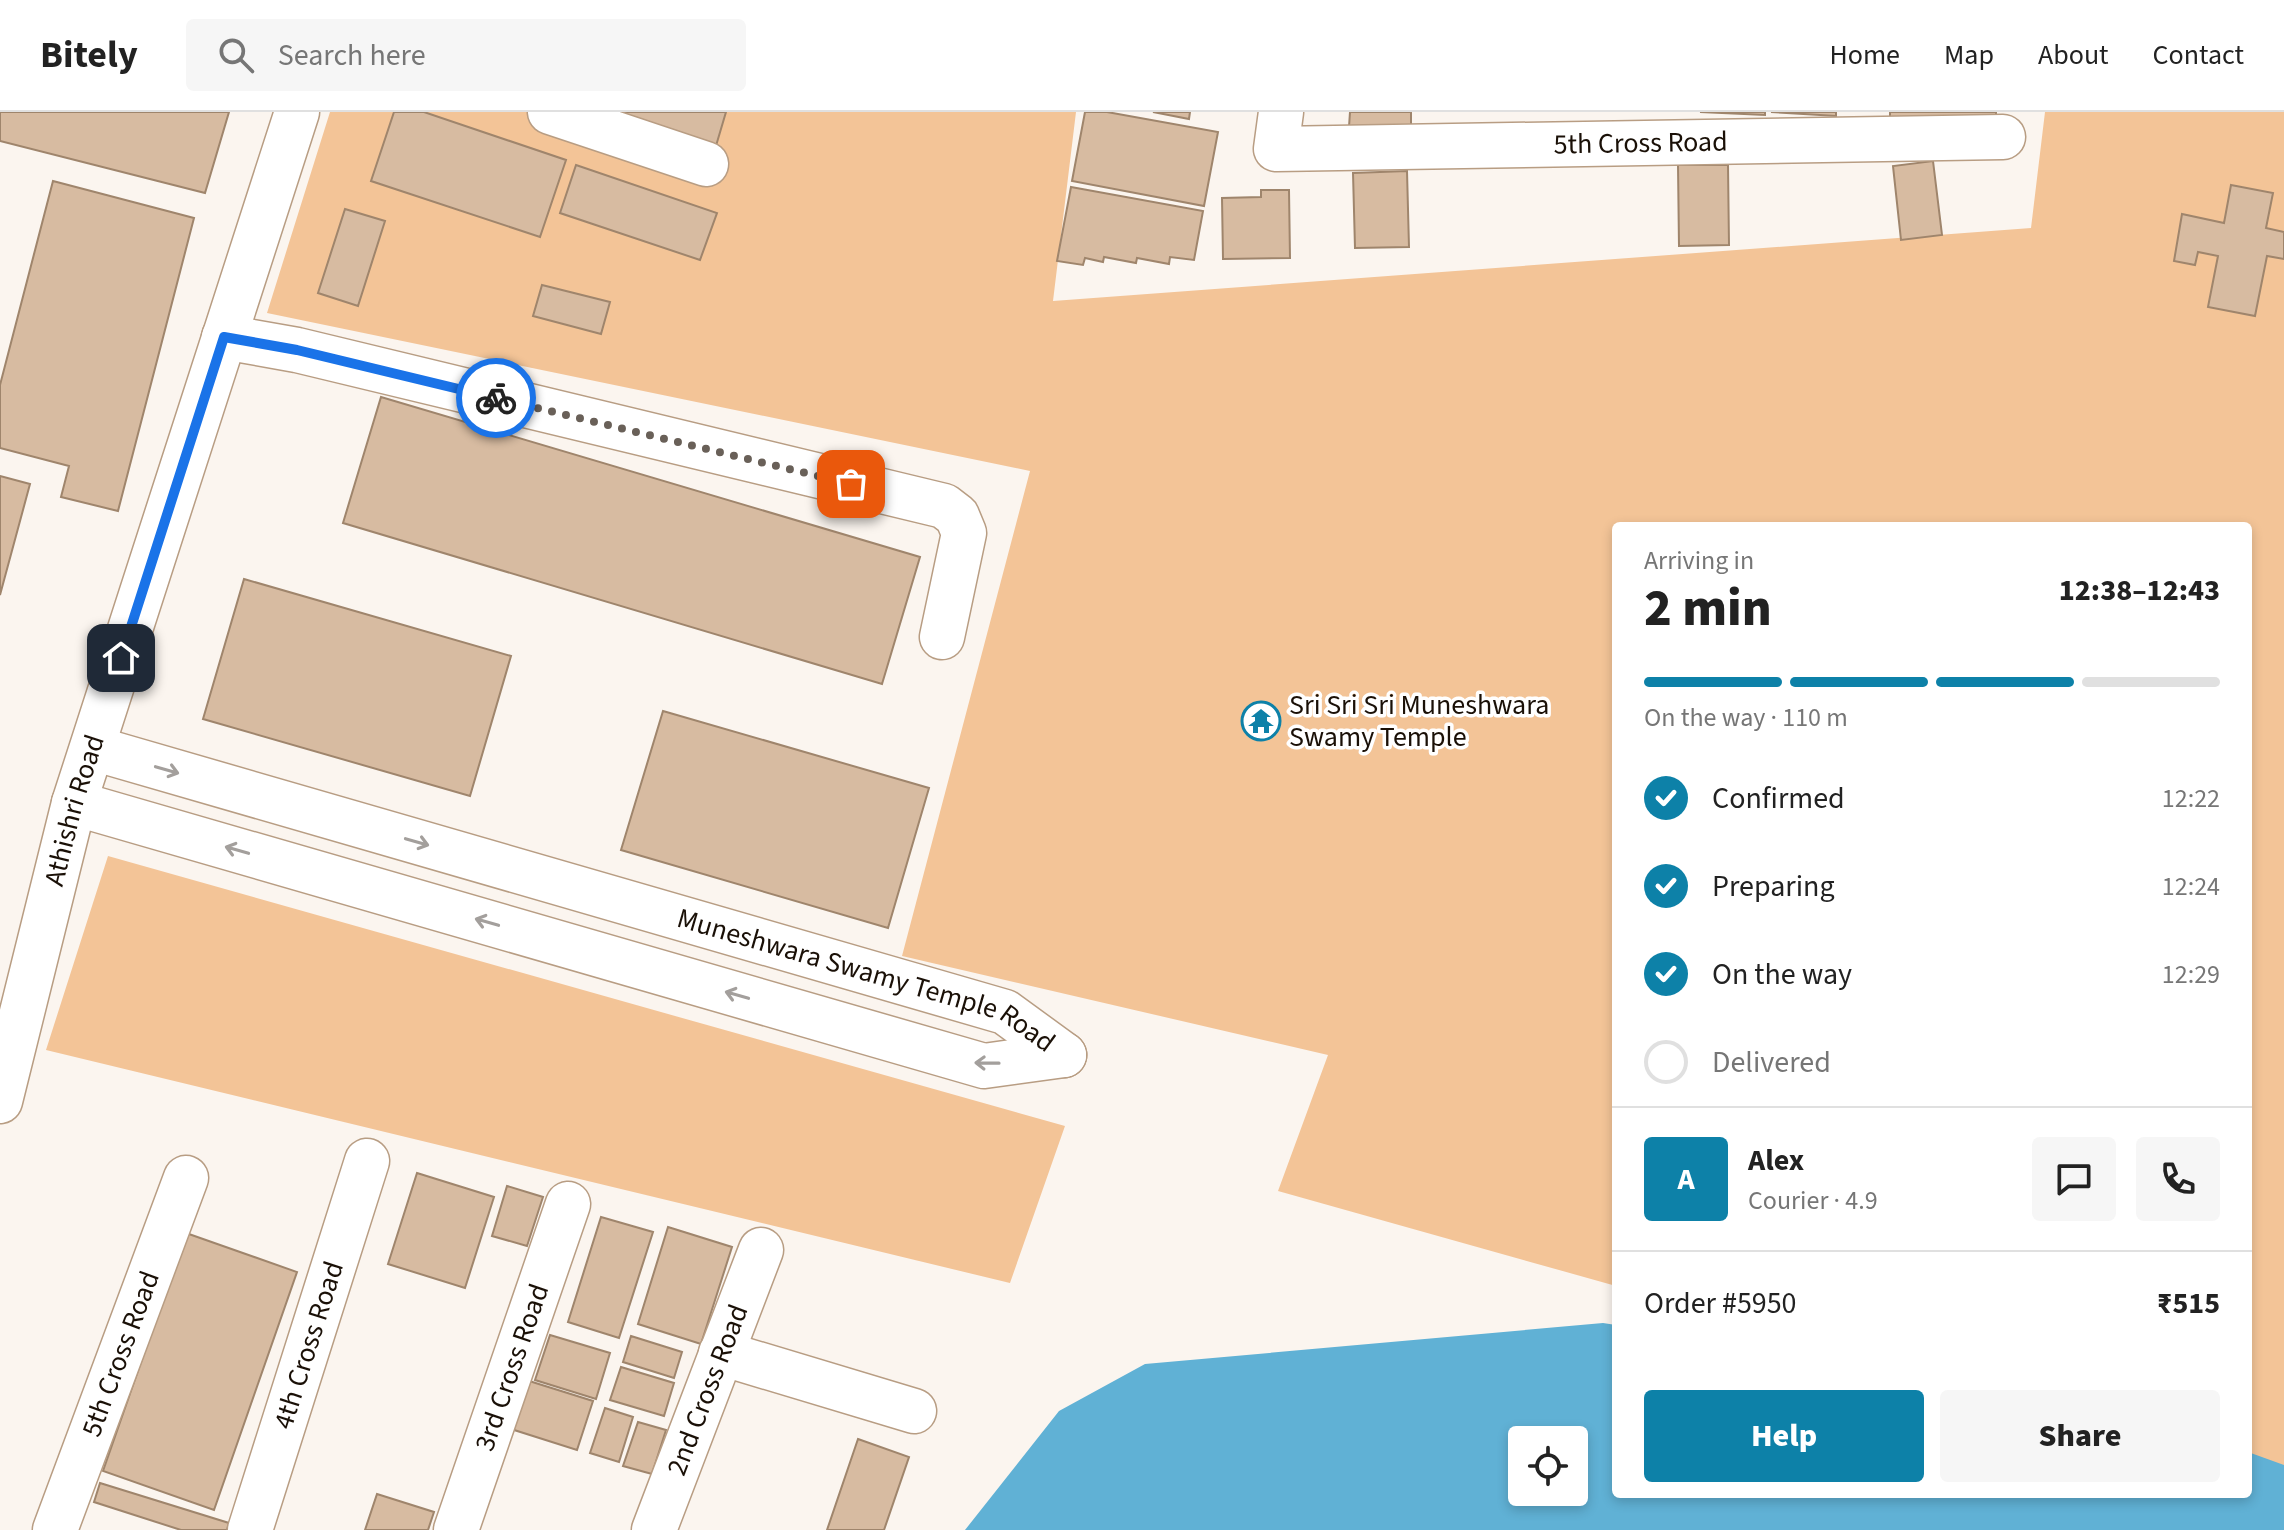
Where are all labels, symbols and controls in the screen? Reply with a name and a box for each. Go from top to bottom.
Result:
search box [186,19,746,91]
text: Bitely [40,28,138,82]
icon: search [214,33,258,77]
text: Search here [278,34,426,77]
text: Home [1829,35,1900,75]
text: Map [1944,35,1994,75]
text: About [2038,35,2109,75]
text: Contact [2153,35,2244,75]
street label: 5th Cross Road [1553,122,1728,164]
courier [456,358,536,438]
icon: bike [474,376,518,420]
pin [817,450,885,518]
icon: bag [829,462,873,506]
text: Arriving in [1644,542,1754,579]
text: 12:38–12:43 [2059,569,2220,612]
text: 2 min [1644,572,1772,646]
pin [87,624,155,692]
icon: home [99,636,143,680]
place label: Sri Sri Sri Muneshwara Swamy Temple [1289,685,1549,757]
text: On the way · 110 m [1644,699,1848,736]
temple icon: Sri Sri Sri Muneshwara Swamy Temple [1240,700,1282,742]
street label: Athishri Road [34,729,115,890]
one-way arrow [154,763,180,778]
icon: check [1644,776,1688,820]
text: Confirmed [1712,777,1845,820]
text: 12:22 [2162,780,2220,817]
one-way arrow [404,835,430,850]
one-way arrow [225,842,251,857]
icon: check [1644,864,1688,908]
text: Preparing [1712,865,1835,908]
text: 12:24 [2162,868,2220,905]
street label: Muneshwara Swamy Temple Road [672,898,1063,1062]
one-way arrow [475,914,500,929]
icon: check [1644,952,1688,996]
text: On the way [1712,953,1852,996]
text: 12:29 [2162,956,2220,993]
one-way arrow [724,986,750,1001]
text: Delivered [1712,1041,1831,1084]
one-way arrow [974,1055,1001,1071]
button: chat [2032,1137,2116,1221]
button: phone [2136,1137,2220,1221]
text: Alex [1748,1139,1804,1182]
text: A [1677,1158,1695,1201]
text: Courier · 4.9 [1748,1182,1878,1219]
street label: 4th Cross Road [263,1256,354,1434]
street label: 5th Cross Road [71,1265,170,1442]
street label: 3rd Cross Road [465,1278,559,1456]
text: Order #5950 [1644,1282,1797,1325]
text: ₹515 [2157,1282,2220,1325]
street label: 2nd Cross Road [657,1299,758,1481]
button: Help [1644,1390,1924,1482]
button: Share [1940,1390,2220,1482]
map controls [1508,1426,1588,1506]
button: locate [1508,1426,1588,1506]

